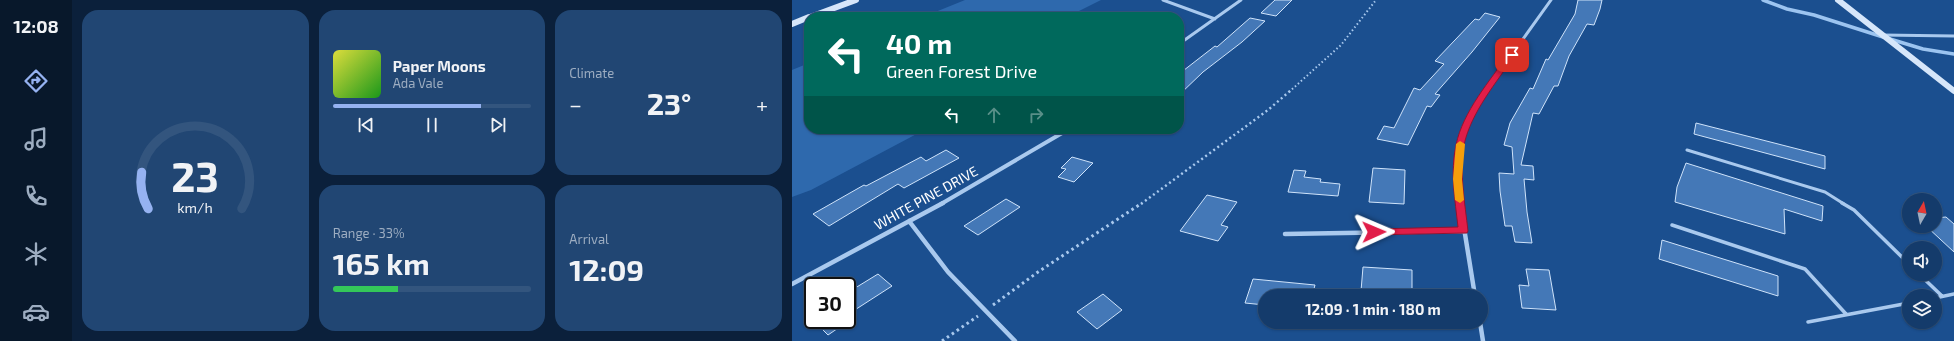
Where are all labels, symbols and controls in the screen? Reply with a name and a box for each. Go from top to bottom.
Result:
text: 12:08 [13,15,59,37]
text: 40 m [886,26,952,60]
icon: left [820,28,872,80]
pin [1495,38,1529,72]
icon: arrive [1501,44,1523,66]
text: Paper Moons [393,57,486,75]
text: Green Forest Drive [886,60,1037,82]
text: Climate [569,65,614,81]
icon: directions [22,67,50,95]
text: Ada Vale [393,75,443,91]
text: 23° [647,85,691,121]
text: − [569,91,582,117]
text: + [756,91,768,117]
icon: left [941,104,963,126]
icon: ahead [983,104,1005,126]
icon: right [1025,104,1047,126]
icon: previous [355,114,377,136]
icon: pause [421,114,443,136]
icon: next [487,114,509,136]
icon: music [22,125,50,153]
text: 23 [171,149,219,199]
street label: WHITE PINE DRIVE [871,162,981,233]
icon: phone [22,182,50,210]
north arrow [1902,193,1942,233]
map controls [1902,193,1942,329]
text: km/h [178,198,213,215]
position arrow [1353,211,1395,253]
text: Range · 33% [333,225,405,241]
text: Arrival [569,231,609,247]
icon: climate [22,240,50,268]
button: sound [1902,241,1942,281]
text: 165 km [333,245,430,281]
text: 12:09 [569,251,644,287]
speed limit sign: 30 [804,277,856,329]
button: layers [1902,289,1942,329]
icon: car [22,298,50,326]
text: 12:09 · 1 min · 180 m [1305,300,1441,318]

